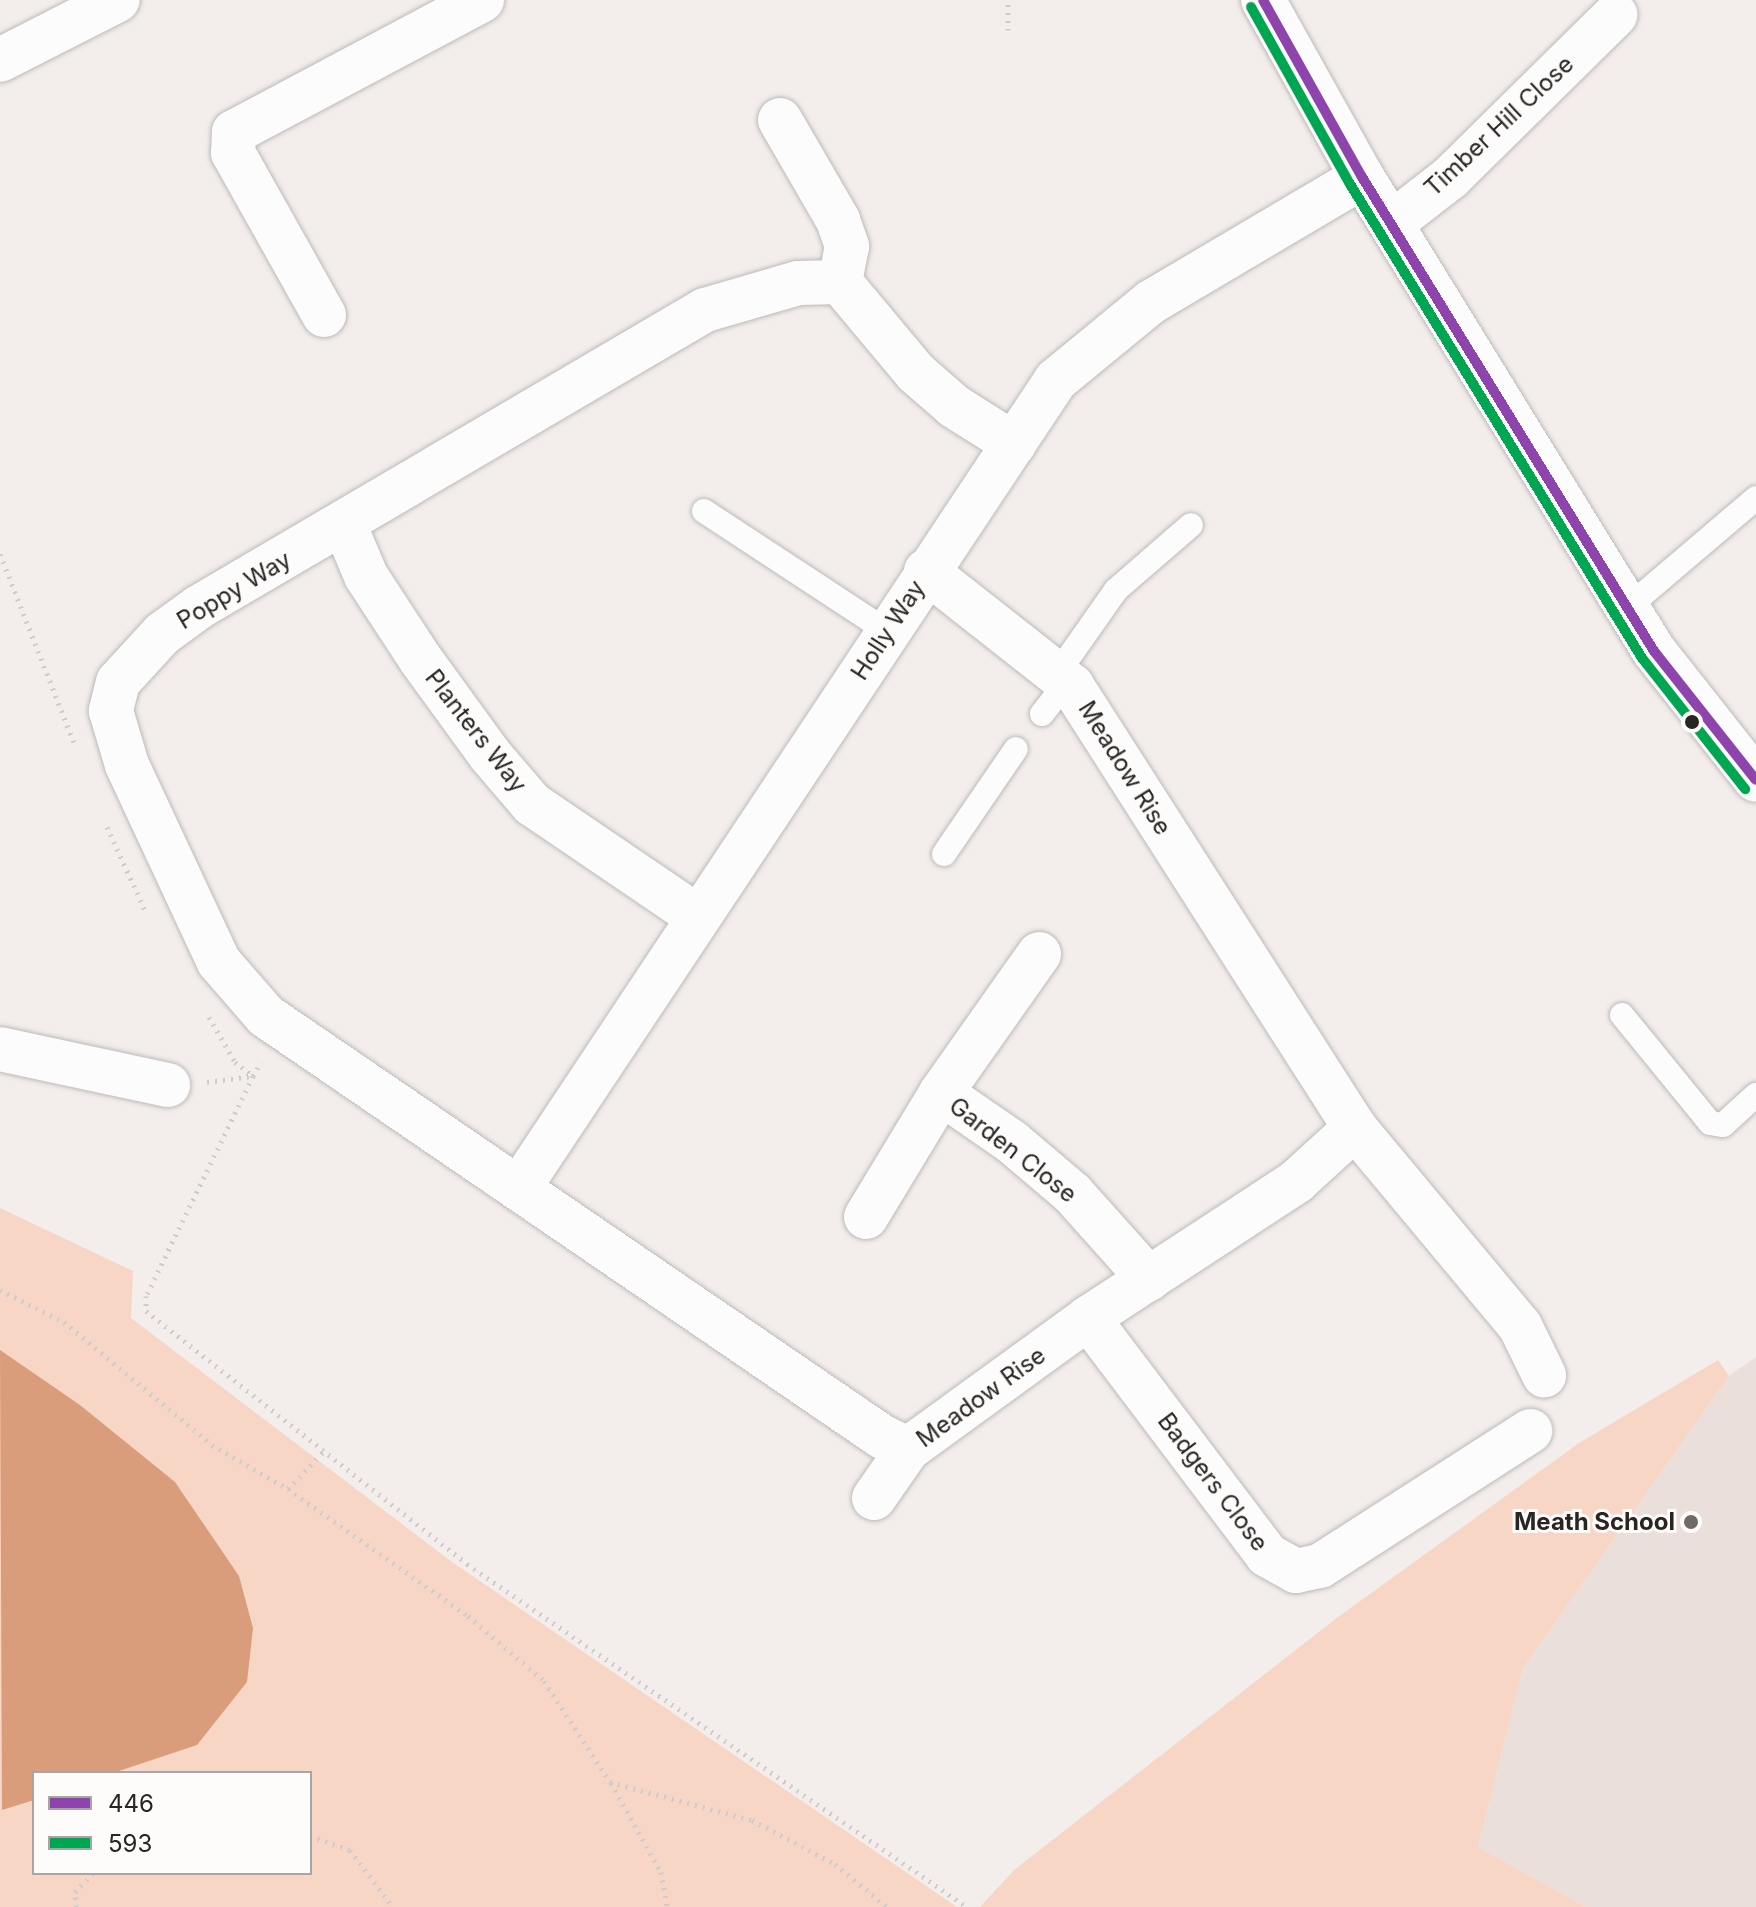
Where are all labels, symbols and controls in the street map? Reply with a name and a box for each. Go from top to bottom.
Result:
street label: Timber Hill Close [1419,50,1579,202]
street label: Poppy Way [172,545,296,635]
street label: Holly Way [845,575,931,685]
street label: Planters Way [419,664,533,798]
street label: Meadow Rise [1072,696,1178,840]
unlabelled marker [1684,714,1700,730]
street label: Garden Close [943,1091,1083,1209]
street label: Meadow Rise [911,1341,1051,1453]
street label: Badgers Close [1152,1407,1274,1557]
place label: Meath School [1514,1508,1675,1536]
marker: Meath School [1682,1513,1700,1531]
legend [32,1771,312,1875]
text: 446 [108,1789,154,1818]
text: 593 [108,1829,152,1858]

